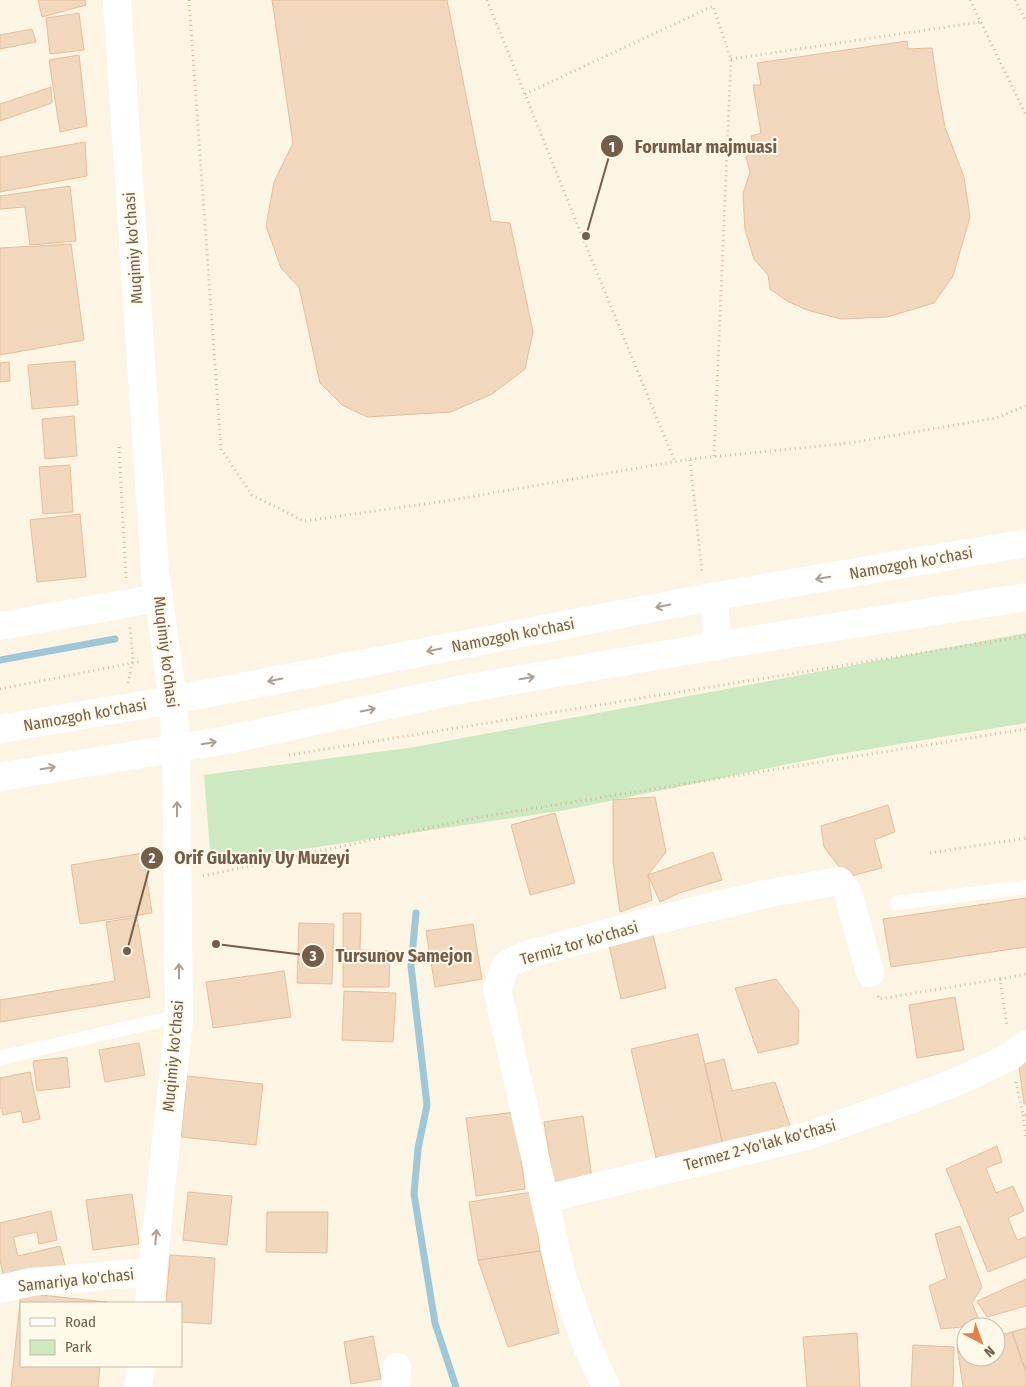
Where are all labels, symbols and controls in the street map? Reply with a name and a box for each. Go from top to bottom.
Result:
callout: Forumlar majmuasi [600,130,787,163]
text: Forumlar majmuasi [635,136,777,158]
text: 1 [609,138,615,156]
street label: Muqimiy ko'chasi [120,191,146,305]
street label: Namozgoh ko'chasi [848,543,974,583]
one-way arrow [815,573,831,583]
street label: Muqimiy ko'chasi [150,595,182,709]
one-way arrow [655,602,671,612]
street label: Namozgoh ko'chasi [450,614,576,656]
one-way arrow [427,645,443,655]
one-way arrow [519,673,535,683]
one-way arrow [267,676,283,686]
street label: Namozgoh ko'chasi [22,695,148,735]
one-way arrow [359,705,375,714]
one-way arrow [200,738,216,748]
one-way arrow [40,763,56,773]
one-way arrow [172,801,182,817]
callout: Orif Gulxaniy Uy Muzeyi [140,841,360,874]
text: Orif Gulxaniy Uy Muzeyi [174,847,350,869]
text: 2 [148,849,156,867]
street label: Termiz tor ko'chasi [518,917,640,969]
callout: Tursunov Samejon [301,939,483,972]
text: Tursunov Samejon [335,945,473,967]
text: 3 [308,947,317,965]
one-way arrow [174,963,183,979]
street label: Muqimiy ko'chasi [159,999,187,1113]
street label: Termez 2-Yo'lak ko'chasi [682,1116,838,1174]
one-way arrow [151,1230,161,1246]
street label: Samariya ko'chasi [17,1264,135,1296]
legend [20,1302,182,1367]
text: Road [65,1313,96,1331]
north arrow [956,1317,1006,1367]
text: Park [65,1338,92,1356]
text: N [980,1342,998,1361]

